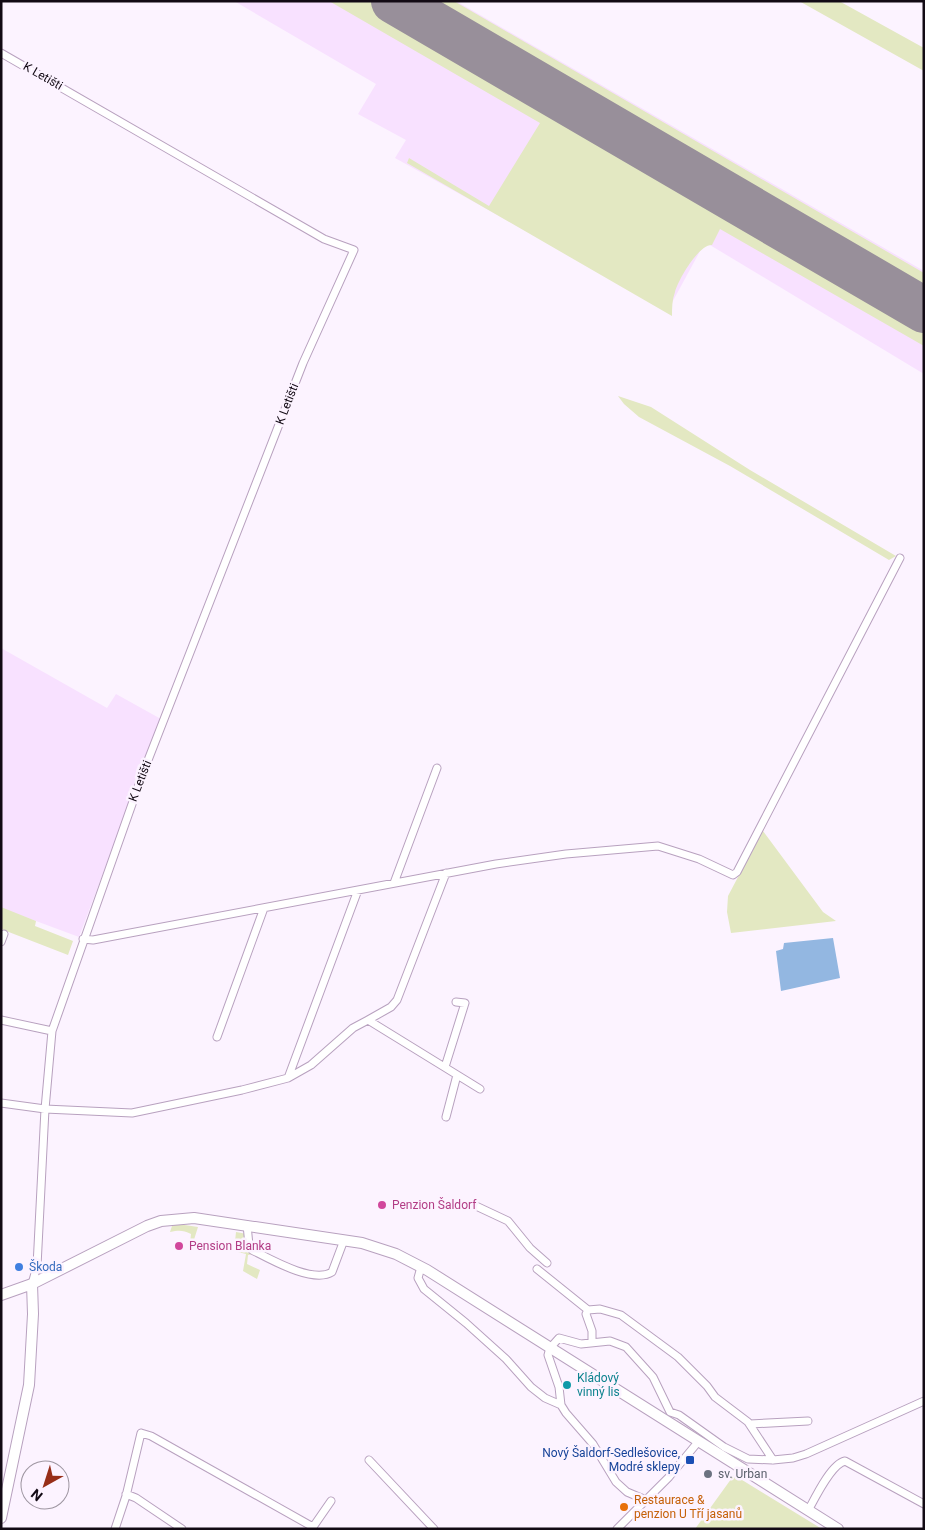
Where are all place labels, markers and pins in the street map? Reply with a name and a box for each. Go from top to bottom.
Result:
place label: Penzion Šaldorf [392,1197,477,1212]
marker: Penzion Šaldorf [376,1199,388,1211]
place label: Pension Blanka [189,1239,271,1253]
marker: Pension Blanka [173,1240,185,1252]
place label: Škoda [29,1259,62,1274]
marker: Škoda [13,1261,25,1273]
place label: Kládový vinný lis [577,1371,620,1399]
marker: Kládový vinný lis [561,1379,573,1391]
place label: Nový Šaldorf-Sedlešovice, Modré sklepy [542,1445,680,1474]
marker: Nový Šaldorf-Sedlešovice, Modré sklepy [684,1454,696,1466]
place label: sv. Urban [718,1467,767,1481]
marker: sv. Urban [702,1468,714,1480]
place label: Restaurace & penzion U Tří jasanů [634,1493,742,1521]
marker: Restaurace & penzion U Tří jasanů [618,1501,630,1513]

